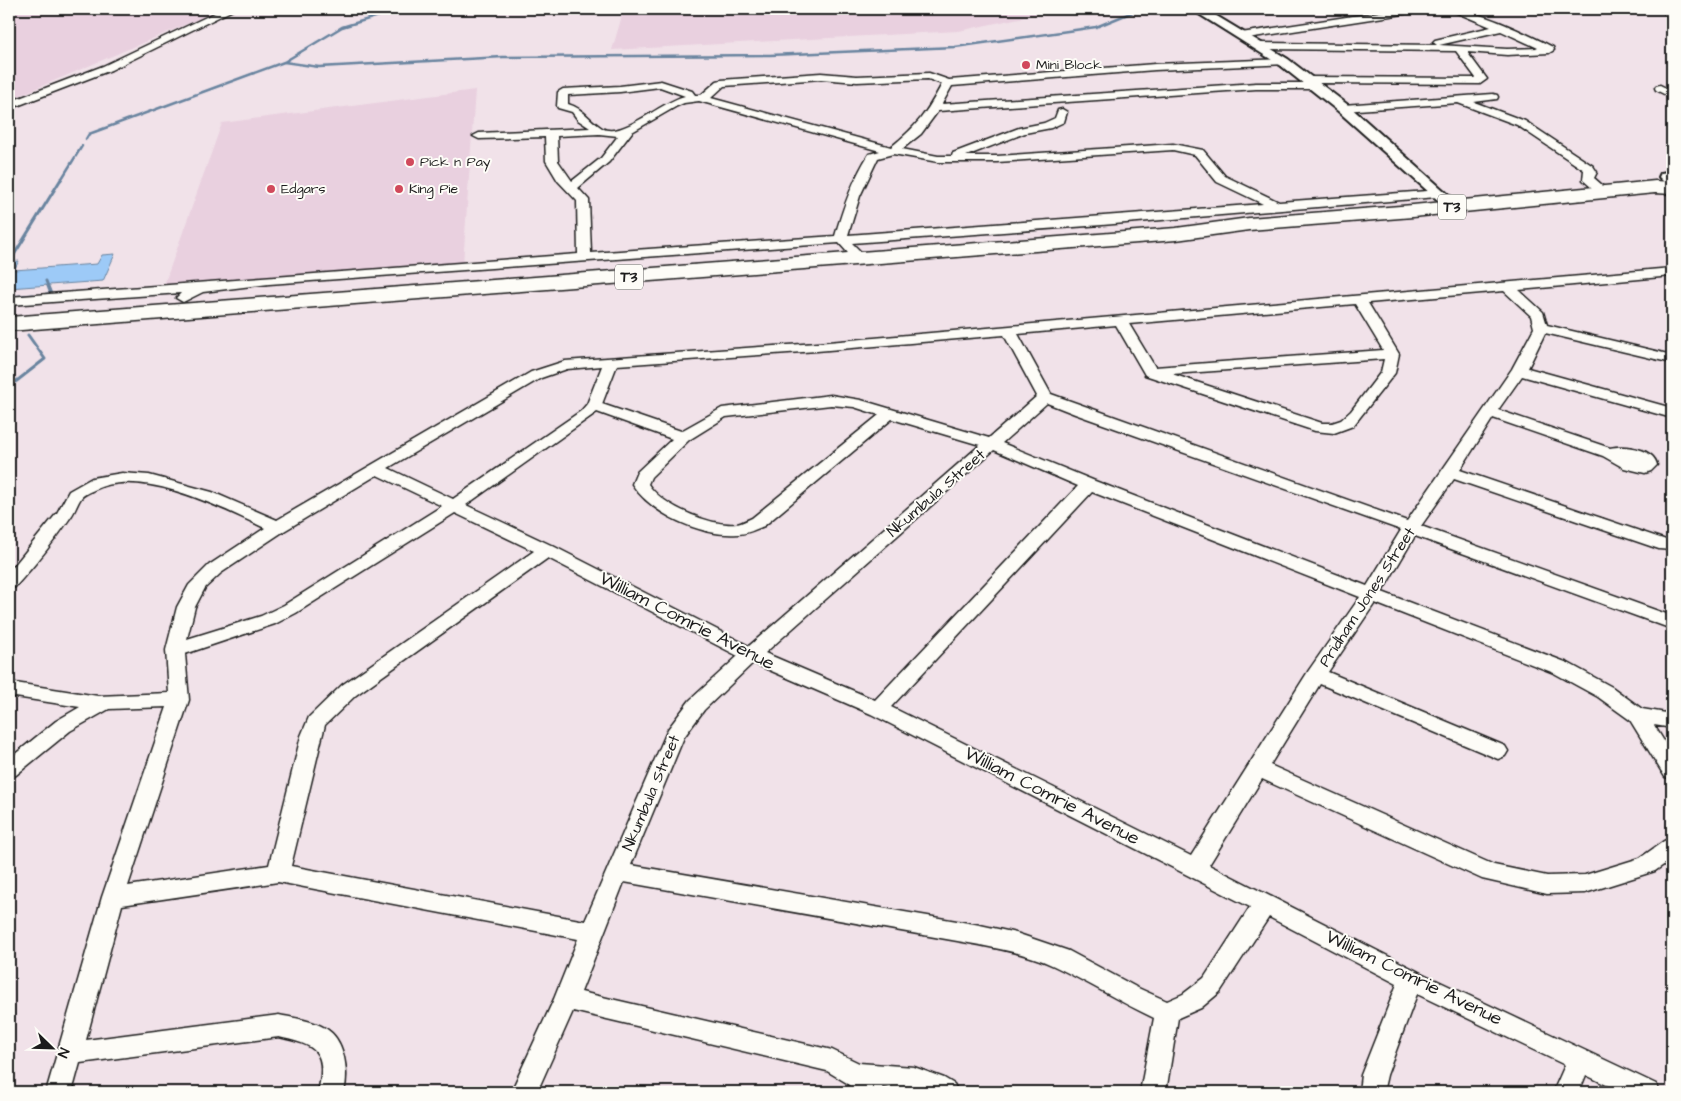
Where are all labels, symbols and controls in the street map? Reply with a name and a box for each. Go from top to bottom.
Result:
place label: Mini Block [1036,55,1102,75]
marker: Mini Block [1020,59,1032,71]
place label: Pick n Pay [420,152,491,172]
marker: Pick n Pay [404,156,416,168]
place label: Edgars [281,179,326,199]
place label: King Pie [409,179,458,199]
marker: Edgars [265,183,277,195]
marker: King Pie [393,183,405,195]
road number: T3 [1438,194,1466,220]
road number: T3 [615,264,643,290]
street label: Nkumbula Street [882,444,990,542]
street label: Pridham Jones Street [1314,522,1421,671]
street label: William Comrie Avenue [595,565,779,677]
street label: Nkumbula Street [617,731,686,854]
street label: William Comrie Avenue [960,740,1144,852]
street label: William Comrie Avenue [1321,923,1507,1033]
north arrow [28,1024,78,1074]
text: N [52,1045,74,1061]

